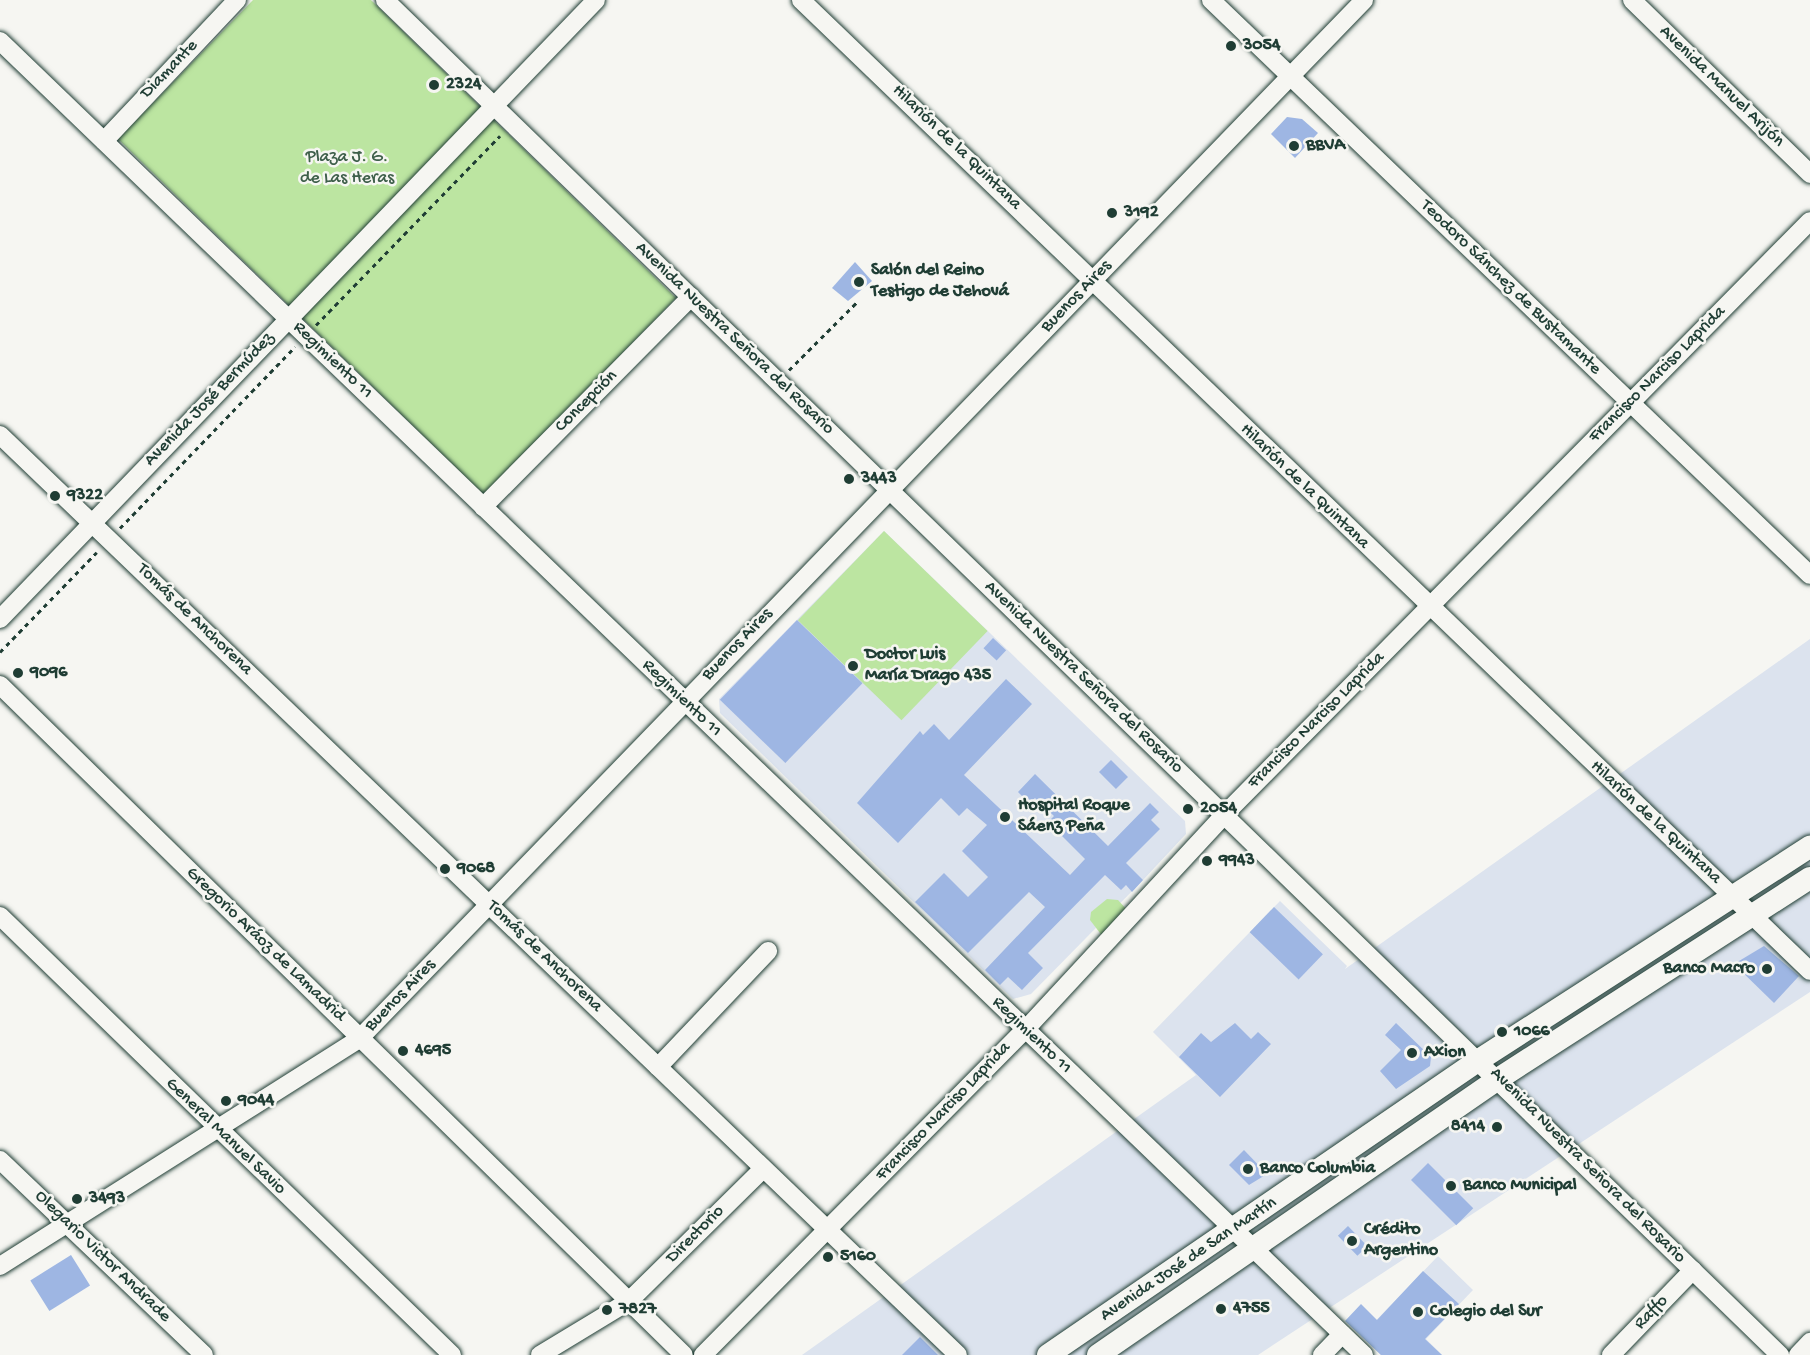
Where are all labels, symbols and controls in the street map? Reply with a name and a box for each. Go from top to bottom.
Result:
street label: Avenida Manuel Arijón [1654,22,1788,152]
place label: 3054 [1243,35,1281,57]
street label: Diamante [137,36,203,104]
marker: 3054 [1224,39,1238,53]
place label: 2324 [446,74,482,96]
marker: 2324 [427,78,441,92]
street label: Hilarión de la Quintana [887,81,1025,215]
place label: BBVA [1306,135,1345,157]
marker: BBVA [1287,139,1301,153]
park label: Plaza J. G. de Las Heras [300,148,394,190]
street label: Teodoro Sánchez de Bustamante [1415,196,1605,380]
place label: 3192 [1124,202,1158,224]
marker: 3192 [1105,206,1119,220]
street label: Avenida Nuestra Señora del Rosario [630,238,838,440]
street label: Buenos Aires [1037,256,1117,338]
place label: Salón del Reino Testigo de Jehová [871,261,1009,304]
marker: Salón del Reino Testigo de Jehová [852,275,866,289]
street label: Francisco Narciso Laprida [1585,302,1731,448]
street label: Regimiento 11 [287,317,377,405]
street label: Avenida José Bermúdez [140,328,280,472]
street label: Concepción [551,366,623,438]
street label: Hilarión de la Quintana [1235,420,1373,554]
place label: 3443 [861,468,897,490]
marker: 3443 [842,472,856,486]
place label: 9322 [67,485,103,507]
marker: 9322 [48,489,62,503]
street label: Tomás de Anchorena [132,559,256,681]
street label: Avenida Nuestra Señora del Rosario [979,577,1187,779]
street label: Buenos Aires [698,604,778,686]
place label: Doctor Luis María Drago 435 [865,645,991,688]
street label: Francisco Narciso Laprida [1244,648,1390,794]
street label: Regimiento 11 [636,655,726,743]
marker: Doctor Luis María Drago 435 [846,659,860,673]
place label: 9096 [30,662,67,684]
marker: 9096 [11,666,25,680]
street label: Hilarión de la Quintana [1585,757,1725,889]
place label: Hospital Roque Sáenz Peña [1018,796,1130,838]
place label: 2054 [1200,798,1237,820]
marker: 2054 [1181,802,1195,816]
marker: Hospital Roque Sáenz Peña [996,808,1014,826]
place label: 9943 [1219,850,1255,872]
marker: 9943 [1200,854,1214,868]
place label: 9068 [457,858,495,880]
marker: 9068 [438,862,452,876]
street label: Gregorio Aráoz de Lamadrid [181,863,349,1027]
street label: Tomás de Anchorena [482,896,606,1018]
street label: Buenos Aires [361,955,441,1037]
place label: Banco Macro [1663,958,1755,980]
marker: Banco Macro [1760,962,1774,976]
street label: Regimiento 11 [986,992,1076,1080]
place label: 1066 [1514,1021,1550,1043]
marker: 1066 [1495,1025,1509,1039]
street label: Francisco Narciso Laprida [872,1038,1016,1186]
place label: 4695 [415,1040,451,1062]
place label: Axion [1424,1042,1466,1064]
marker: 4695 [396,1044,410,1058]
marker: Axion [1405,1046,1419,1060]
street label: Avenida Nuestra Señora del Rosario [1484,1063,1690,1269]
street label: General Manuel Savio [160,1074,290,1200]
place label: 9044 [238,1090,274,1112]
marker: 9044 [219,1094,233,1108]
place label: 8414 [1451,1116,1485,1138]
marker: 8414 [1490,1120,1504,1134]
place label: Banco Columbia [1260,1158,1375,1180]
marker: Banco Columbia [1241,1162,1255,1176]
place label: Banco Municipal [1463,1175,1577,1197]
marker: Banco Municipal [1444,1179,1458,1193]
street label: Olegario Victor Andrade [29,1186,175,1328]
place label: 3493 [89,1188,125,1210]
marker: 3493 [70,1192,84,1206]
street label: Avenida José de San Martín [1097,1193,1281,1327]
street label: Directorio [662,1201,730,1269]
place label: Crédito Argentino [1364,1220,1438,1262]
marker: Crédito Argentino [1345,1234,1359,1248]
place label: 5160 [840,1246,876,1268]
marker: 5160 [821,1250,835,1264]
street label: Raffo [1630,1291,1674,1335]
place label: 4755 [1233,1298,1270,1320]
place label: 7827 [619,1299,656,1321]
place label: Colegio del Sur [1430,1301,1541,1323]
marker: 4755 [1214,1302,1228,1316]
marker: 7827 [600,1303,614,1317]
marker: Colegio del Sur [1411,1305,1425,1319]

